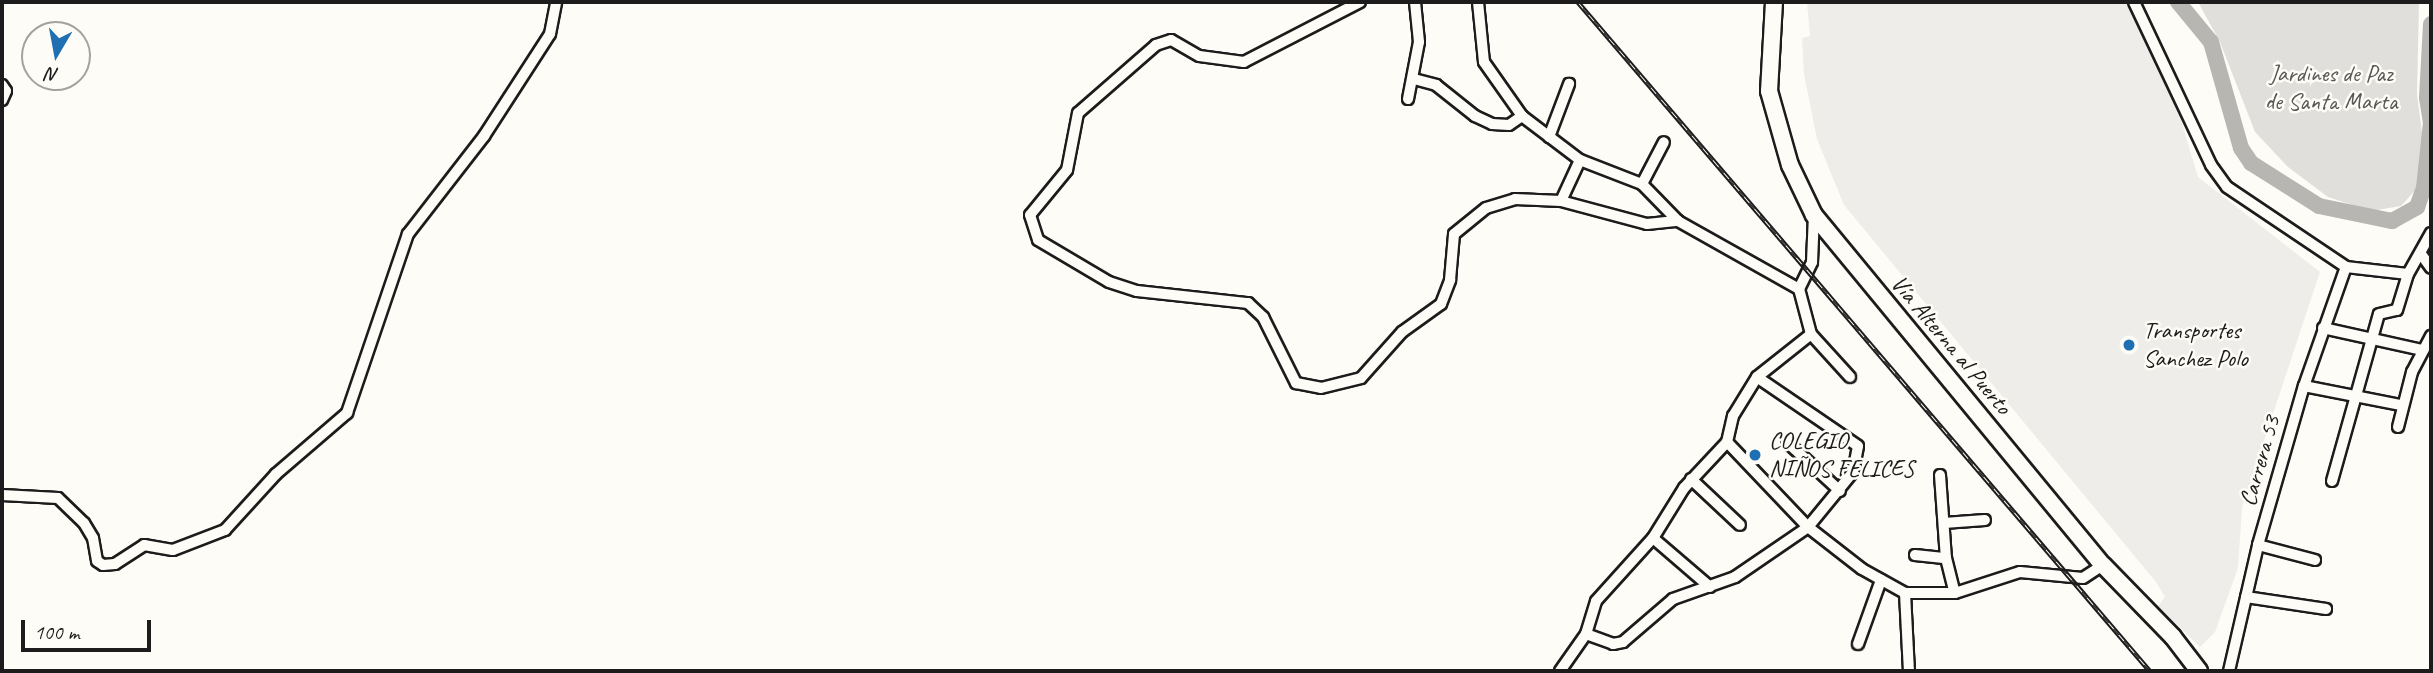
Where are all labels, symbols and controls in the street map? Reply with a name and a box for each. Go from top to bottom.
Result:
north arrow [21,21,91,91]
park label: Jardines de Paz de Santa Marta [2264,60,2398,116]
text: N [45,62,61,88]
street label: Vía Alterna al Puerto [1885,270,2017,420]
place label: Transportes Sanchez Polo [2143,317,2248,373]
marker: Transportes Sanchez Polo [2121,337,2137,353]
street label: Carrera 53 [2233,412,2287,510]
place label: COLEGIO NIÑOS FELICES [1769,427,1915,483]
marker: COLEGIO NIÑOS FELICES [1747,447,1763,463]
scale bar [24,606,154,650]
text: 100 m [34,619,79,645]

